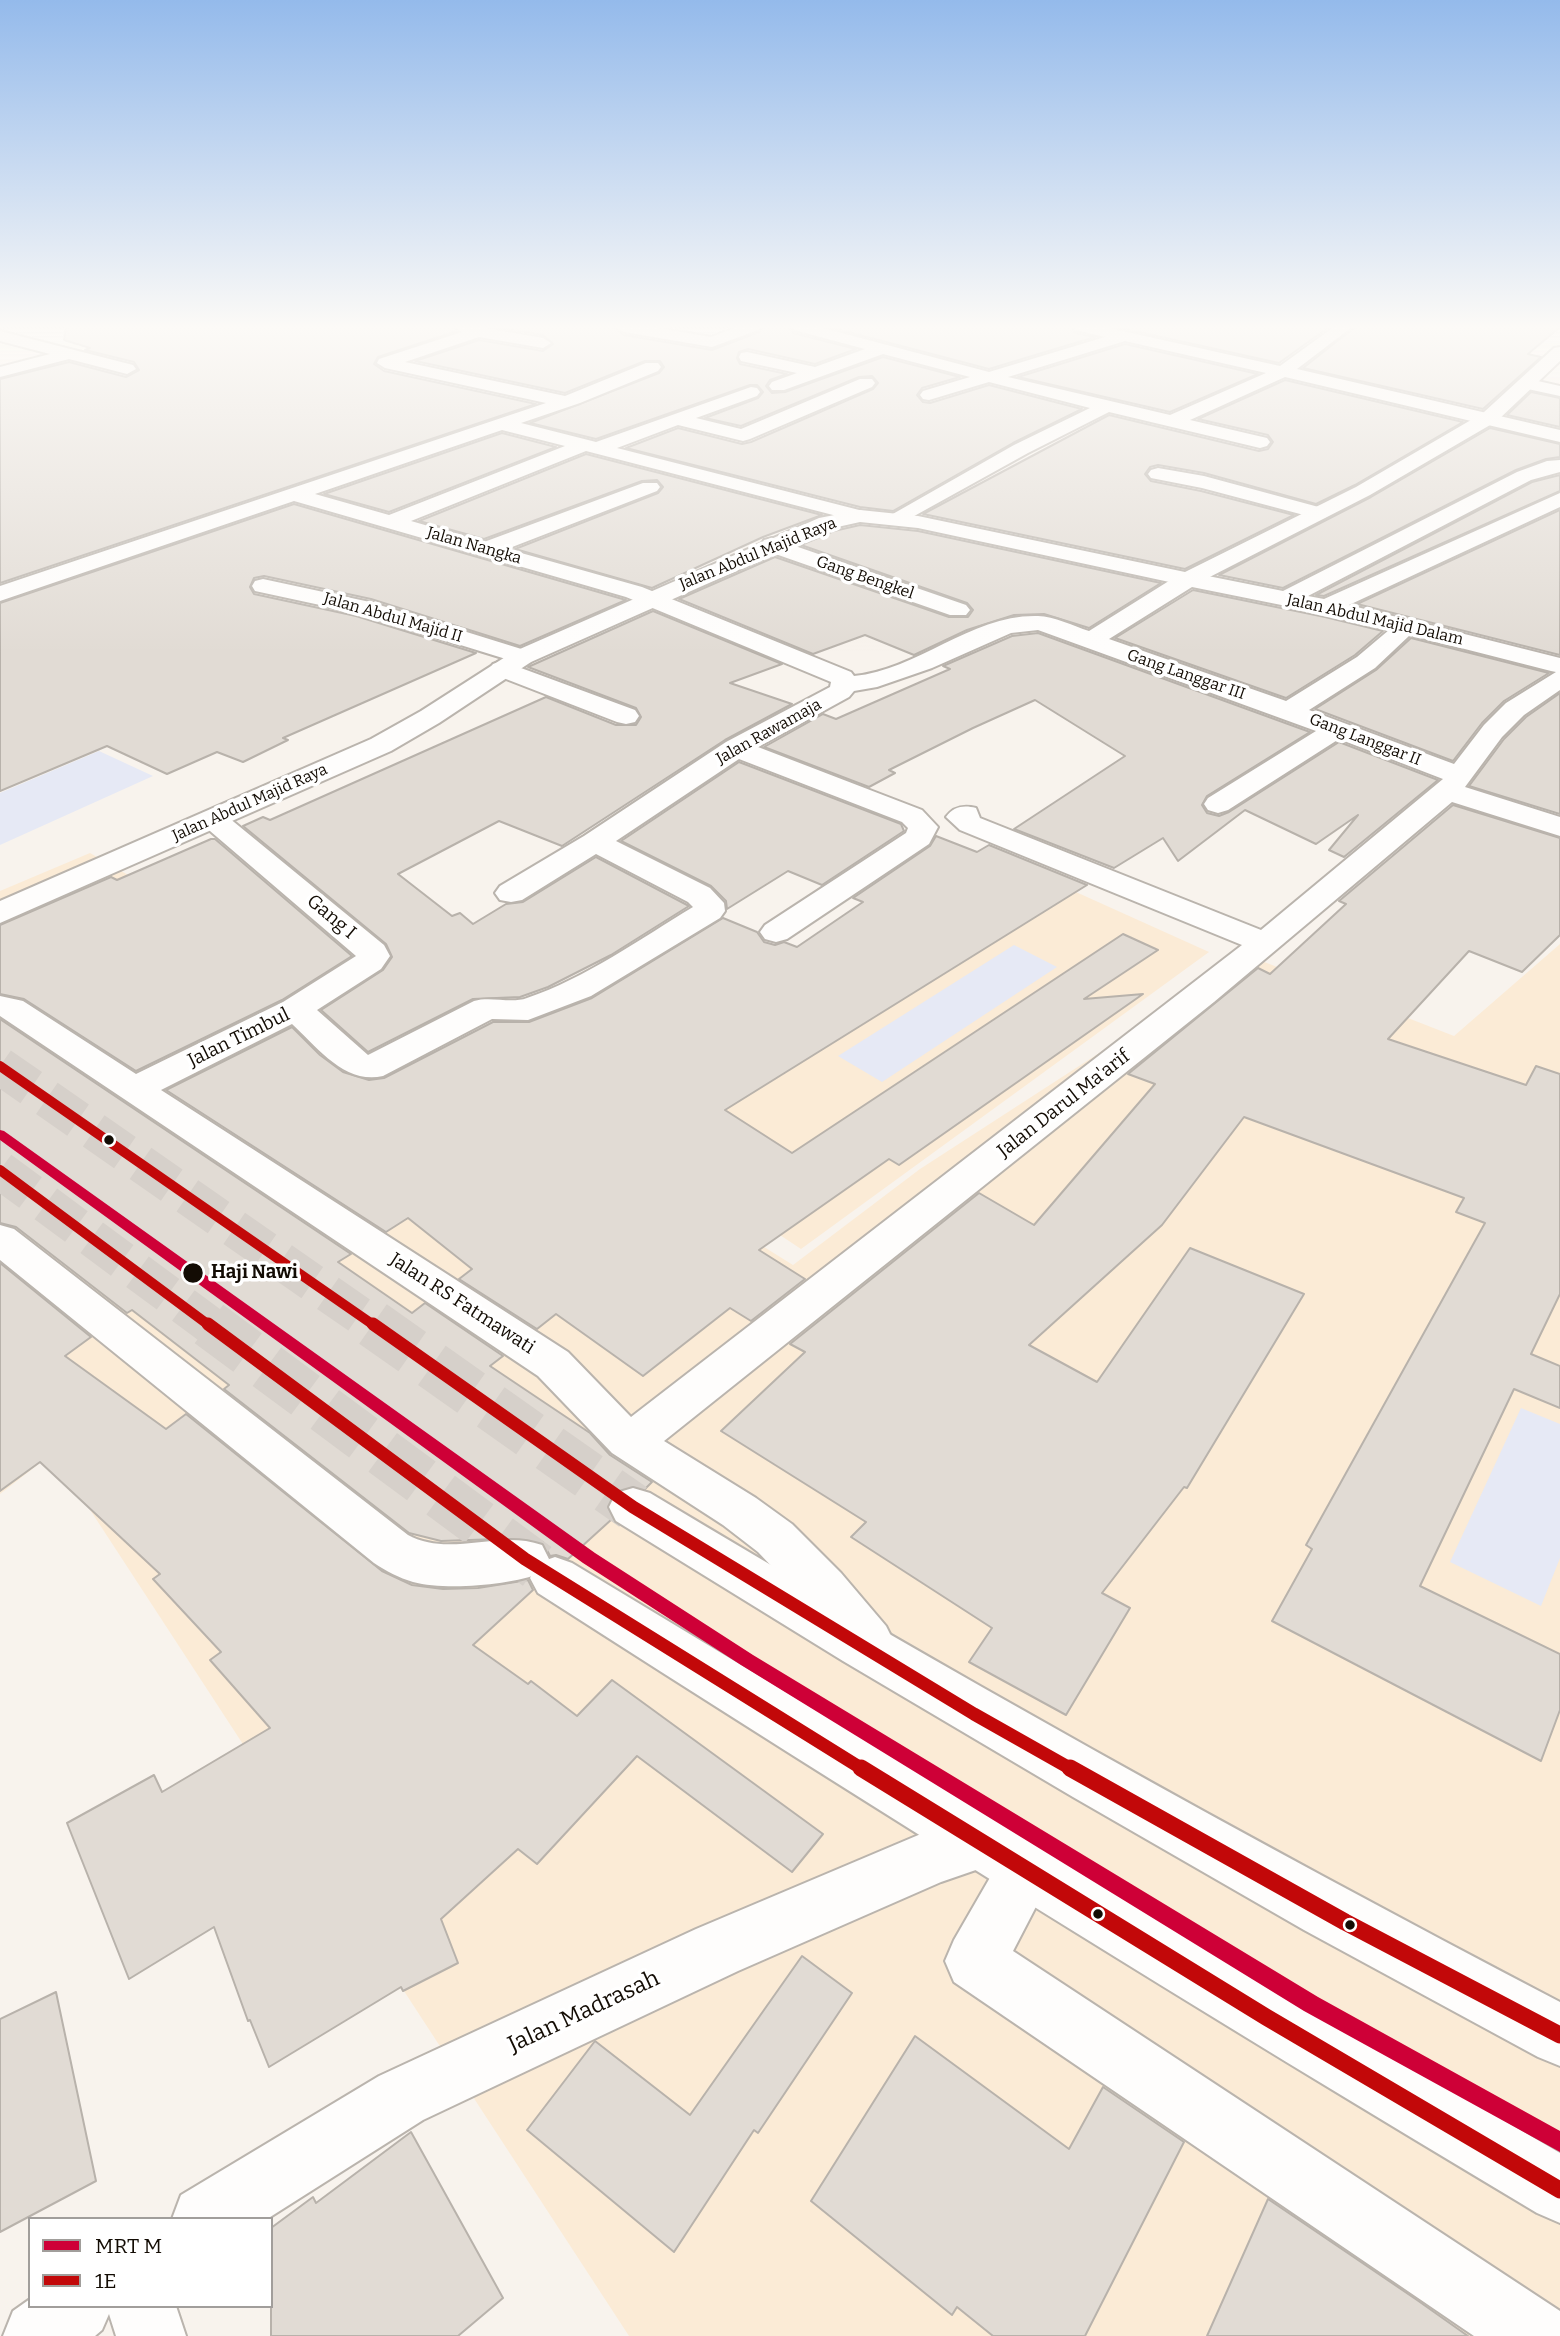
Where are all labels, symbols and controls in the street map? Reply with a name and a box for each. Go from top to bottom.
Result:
street label: Jalan Abdul Majid Raya [677,514,839,594]
street label: Jalan Nangka [424,523,524,569]
street label: Gang Bengkel [814,552,916,604]
street label: Jalan Abdul Majid II [321,589,465,647]
street label: Jalan Abdul Majid Dalam [1285,590,1465,650]
street label: Gang Langgar III [1124,646,1248,704]
street label: Jalan Rawamaja [713,695,825,769]
street label: Gang Langgar II [1306,710,1424,770]
street label: Jalan Abdul Majid Raya [169,760,331,846]
street label: Gang I [302,890,360,944]
street label: Jalan Timbul [184,1004,294,1072]
street label: Jalan Darul Ma'arif [993,1045,1135,1163]
unlabelled marker [102,1133,116,1147]
street label: Jalan RS Fatmawati [385,1249,539,1359]
marker: Haji Nawi [181,1261,205,1285]
place label: Haji Nawi [211,1262,298,1284]
unlabelled marker [1091,1907,1105,1921]
unlabelled marker [1343,1918,1357,1932]
street label: Jalan Madrasah [504,1965,664,2059]
legend [28,2217,273,2308]
text: MRT M [95,2233,162,2259]
text: 1E [95,2268,117,2294]

